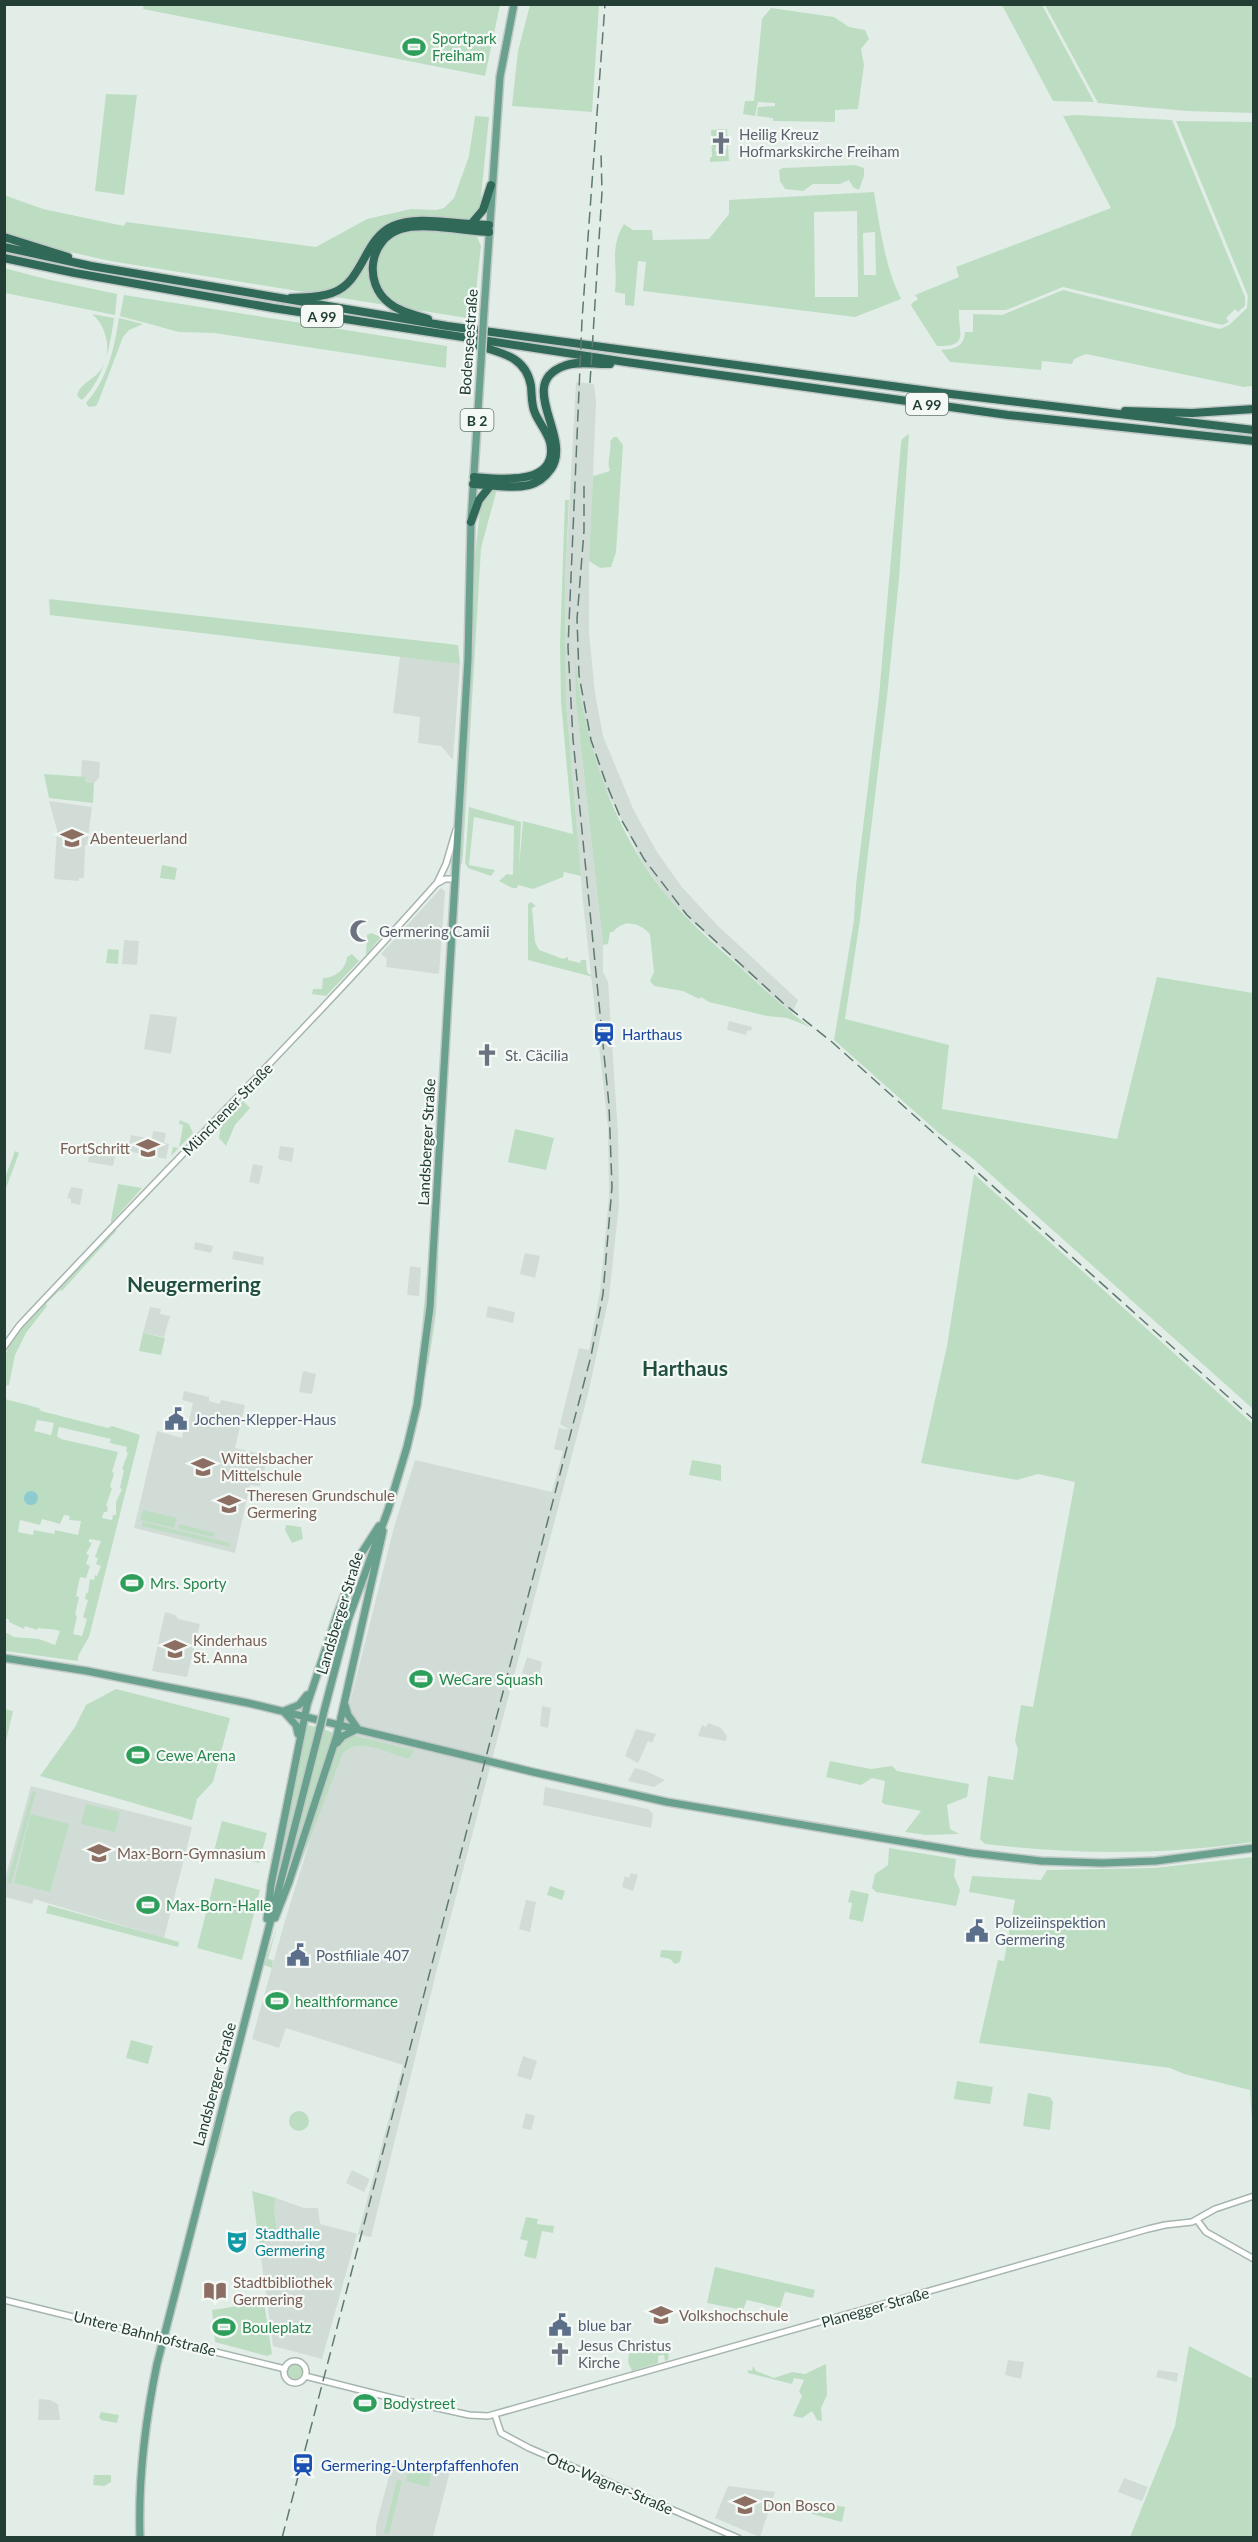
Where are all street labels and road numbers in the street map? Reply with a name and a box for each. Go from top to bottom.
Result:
street label: Bodenseestraße [455,288,481,396]
road number: A 99 [301,305,343,327]
road number: A 99 [906,393,948,415]
road number: B 2 [460,409,494,431]
street label: Münchener Straße [178,1059,276,1159]
street label: Landsberger Straße [414,1078,438,1206]
street label: Landsberger Straße [312,1549,366,1676]
street label: Landsberger Straße [189,2020,239,2148]
street label: Planegger Straße [819,2283,931,2331]
street label: Untere Bahnhofstraße [72,2307,218,2359]
street label: Otto-Wagner-Straße [544,2448,676,2518]

